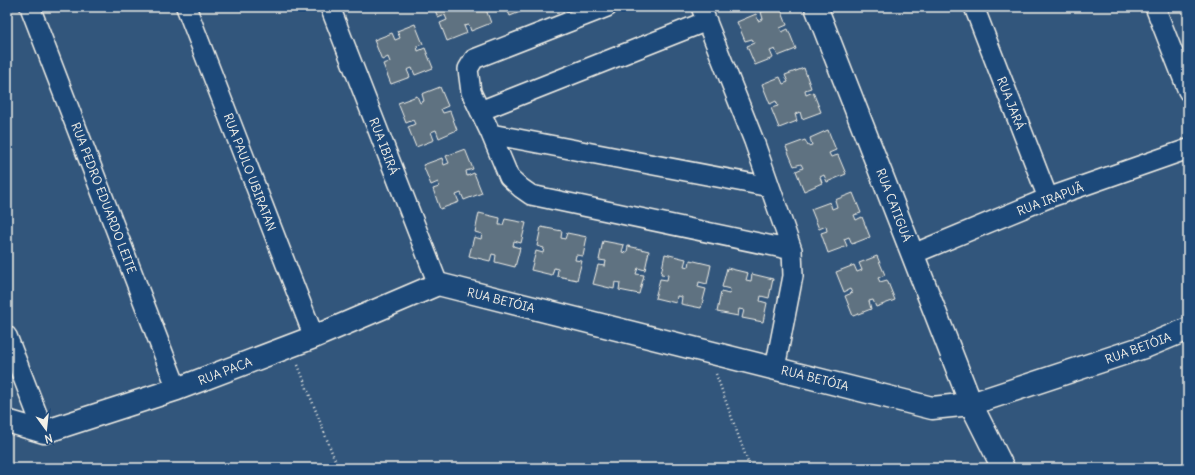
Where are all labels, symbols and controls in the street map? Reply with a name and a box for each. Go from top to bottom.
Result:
street label: RUA JARÁ [994,74,1028,132]
street label: RUA PAULO UBIRATAN [221,111,279,233]
street label: RUA IBIRÁ [366,115,402,177]
street label: RUA PEDRO EDUARDO LEITE [68,120,140,276]
street label: RUA CATIGUÁ [873,166,915,244]
street label: RUA IRAPUÃ [1015,179,1086,219]
street label: RUA BETÓIA [466,284,537,316]
street label: RUA BETÓIA [1103,329,1173,367]
street label: RUA PACA [196,354,254,388]
street label: RUA BETÓIA [780,362,851,394]
north arrow [26,409,66,449]
text: N [43,431,54,446]

